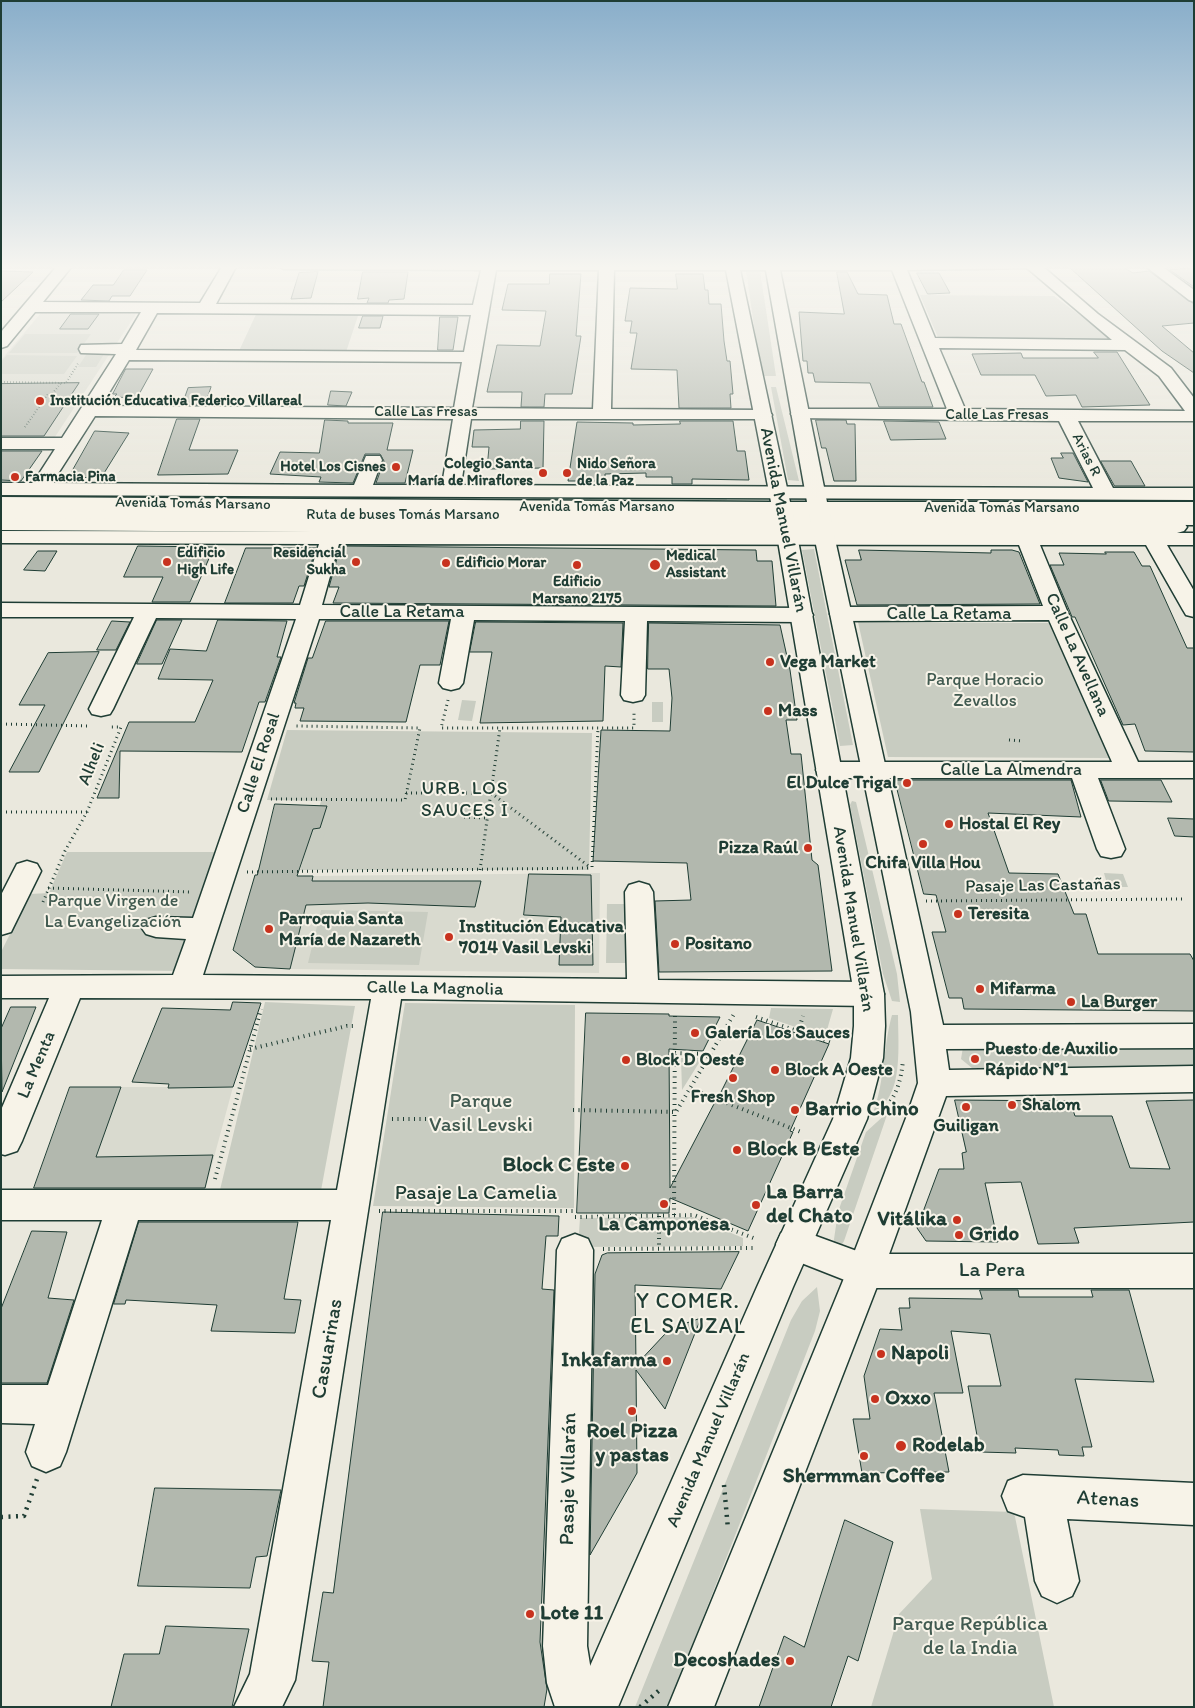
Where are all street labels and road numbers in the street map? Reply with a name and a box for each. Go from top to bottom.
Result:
street label: Calle Las Fresas [374,403,478,421]
street label: Calle Las Fresas [945,406,1049,424]
street label: Avenida Manuel Villarán [754,426,812,614]
street label: Arias R [1068,430,1104,480]
street label: Avenida Tomás Marsano [115,494,271,514]
street label: Avenida Tomás Marsano [519,498,675,516]
street label: Avenida Tomás Marsano [924,499,1080,517]
street label: Ruta de buses Tomás Marsano [306,506,500,524]
street label: Calle La Avellana [1040,590,1114,720]
street label: Calle La Retama [339,601,465,623]
street label: Calle La Retama [886,603,1012,625]
street label: Calle El Rosal [233,710,285,816]
street label: Alheli [74,740,110,788]
street label: Calle La Almendra [940,759,1082,781]
street label: Avenida Manuel Villarán [828,825,878,1013]
street label: Pasaje Las Castañas [965,874,1121,898]
street label: Calle La Magnolia [366,977,504,1001]
street label: La Menta [13,1028,61,1102]
street label: Pasaje La Camelia [395,1181,557,1207]
street label: La Pera [959,1258,1025,1284]
street label: Casuarinas [307,1297,349,1401]
street label: Avenida Manuel Villarán [662,1349,756,1531]
street label: Pasaje Villarán [555,1412,583,1546]
street label: Atenas [1076,1486,1140,1514]

